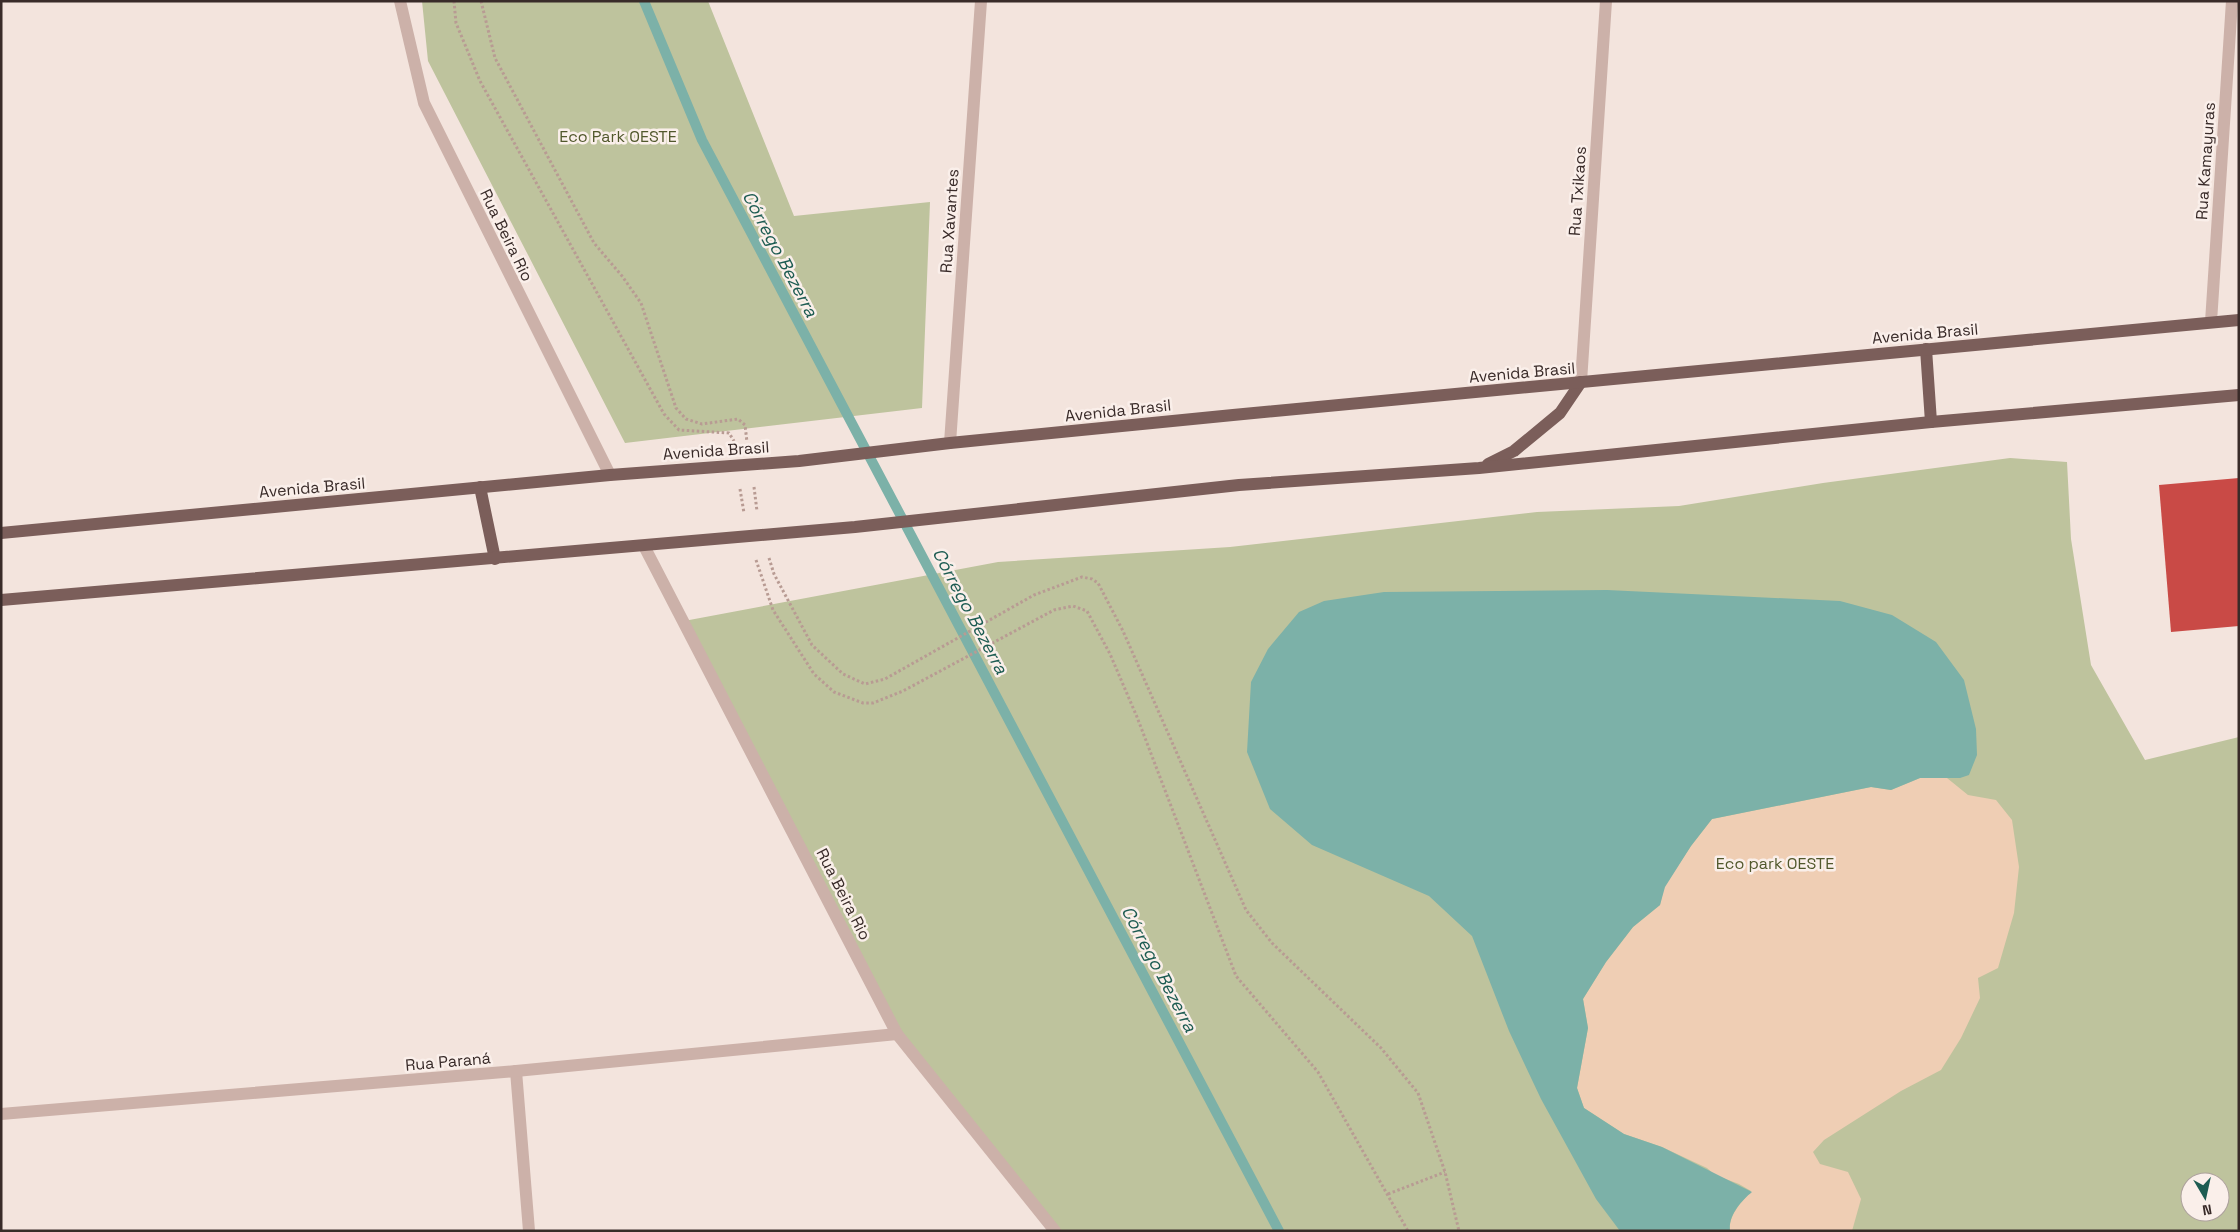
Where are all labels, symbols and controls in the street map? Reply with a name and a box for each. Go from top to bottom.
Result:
street label: Rua Kamayuras [2191,102,2220,221]
park label: Eco Park OESTE [559,126,677,147]
street label: Rua Txikaos [1564,145,1591,237]
street label: Rua Xavantes [935,168,964,274]
street label: Rua Beira Rio [475,186,538,285]
water label: Córrego Bezerra [738,187,824,321]
street label: Avenida Brasil [1871,318,1979,349]
street label: Avenida Brasil [1468,357,1576,388]
street label: Avenida Brasil [1064,394,1172,427]
street label: Avenida Brasil [662,436,770,465]
street label: Avenida Brasil [258,472,366,503]
water label: Córrego Bezerra [928,544,1014,678]
street label: Rua Beira Rio [811,845,876,944]
park label: Eco park OESTE [1716,853,1834,874]
water label: Córrego Bezerra [1117,902,1203,1036]
street label: Rua Paraná [404,1047,492,1076]
north arrow [2180,1172,2230,1222]
text: N [2201,1200,2213,1219]

